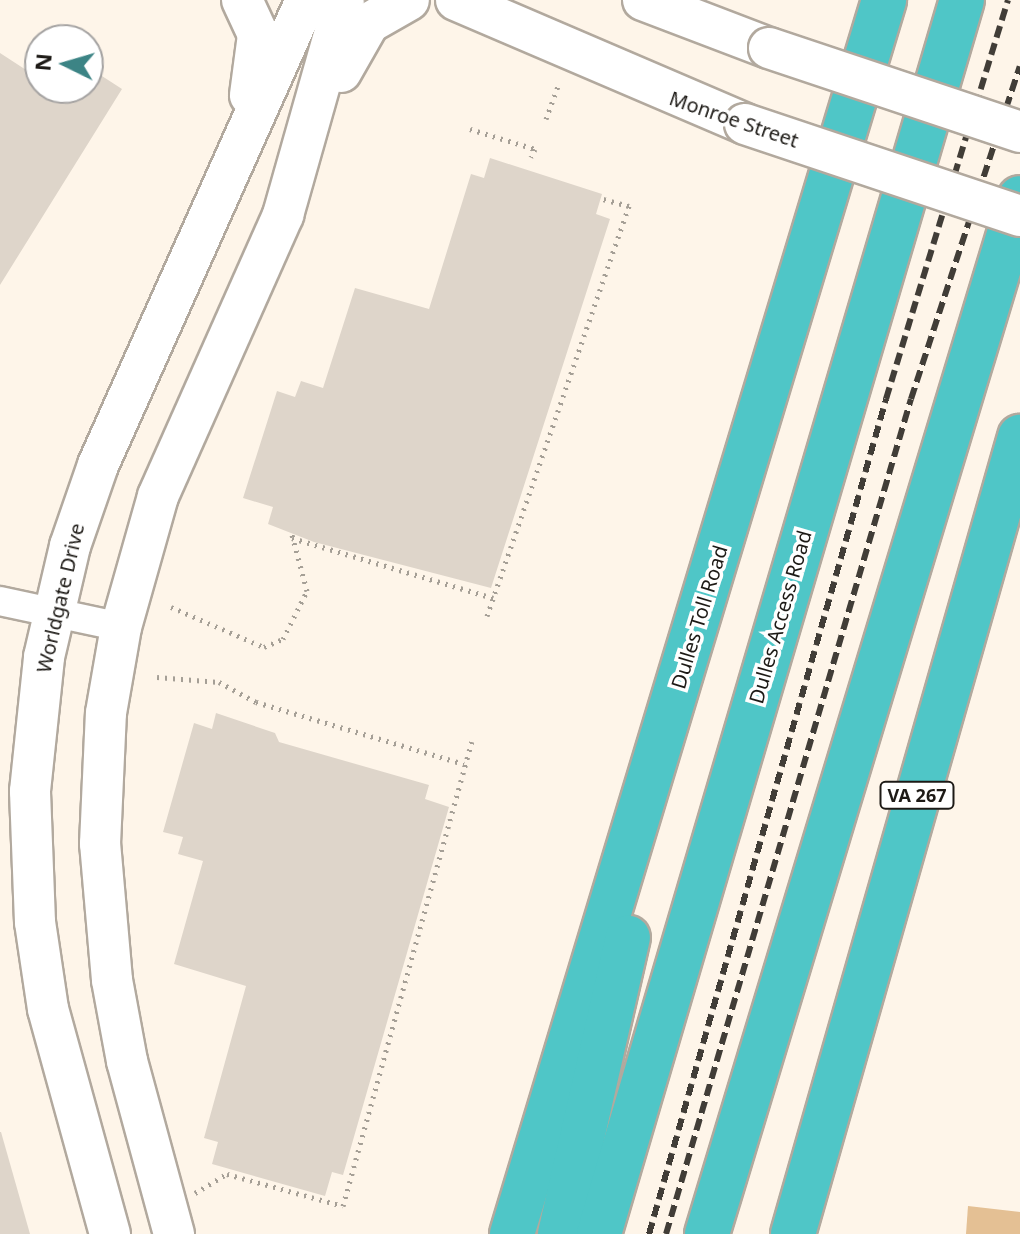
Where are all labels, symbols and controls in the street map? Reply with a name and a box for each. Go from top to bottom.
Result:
north arrow [24,24,104,104]
text: N [26,52,58,72]
street label: Monroe Street [666,86,802,152]
street label: Worldgate Drive [31,521,89,675]
street label: Dulles Access Road [744,528,816,706]
street label: Dulles Toll Road [666,542,732,692]
road number: VA 267 [879,781,955,809]

